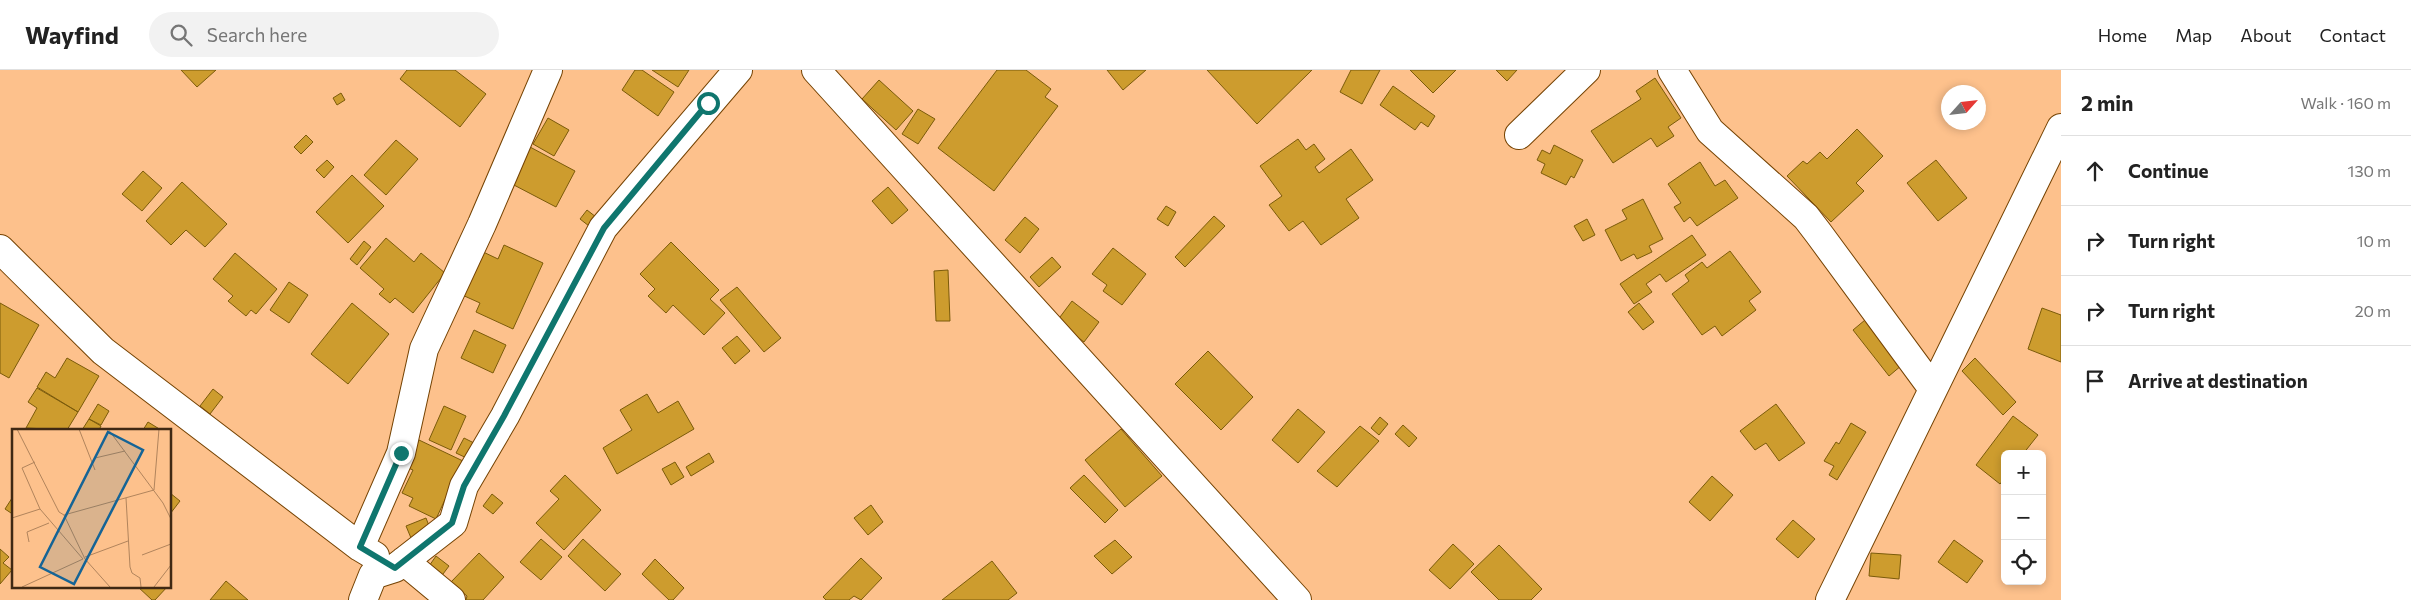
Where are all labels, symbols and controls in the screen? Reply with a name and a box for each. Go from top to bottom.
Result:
search box [149,12,499,57]
text: Wayfind [25,20,119,49]
icon: search [167,21,195,49]
text: Search here [207,23,307,46]
text: Home [2098,24,2147,46]
text: Map [2175,24,2212,46]
text: About [2240,24,2292,46]
text: Contact [2320,24,2386,46]
north arrow [1941,85,1986,130]
text: 2 min [2081,90,2133,115]
route start [697,92,720,115]
text: Walk · 160 m [2301,93,2391,112]
icon: ahead [2081,157,2109,185]
text: Continue [2128,159,2208,182]
text: 130 m [2348,161,2391,180]
icon: right [2081,227,2109,255]
text: Turn right [2128,229,2215,252]
text: 10 m [2357,231,2391,250]
icon: right [2081,297,2109,325]
text: Turn right [2128,299,2215,322]
text: 20 m [2355,301,2391,320]
icon: arrive [2081,367,2109,395]
text: Arrive at destination [2128,369,2308,392]
inset map [12,429,171,588]
route end [390,442,413,465]
map controls [2001,450,2046,585]
button: + [2001,450,2046,495]
button: − [2001,495,2046,540]
button: locate [2001,540,2046,585]

